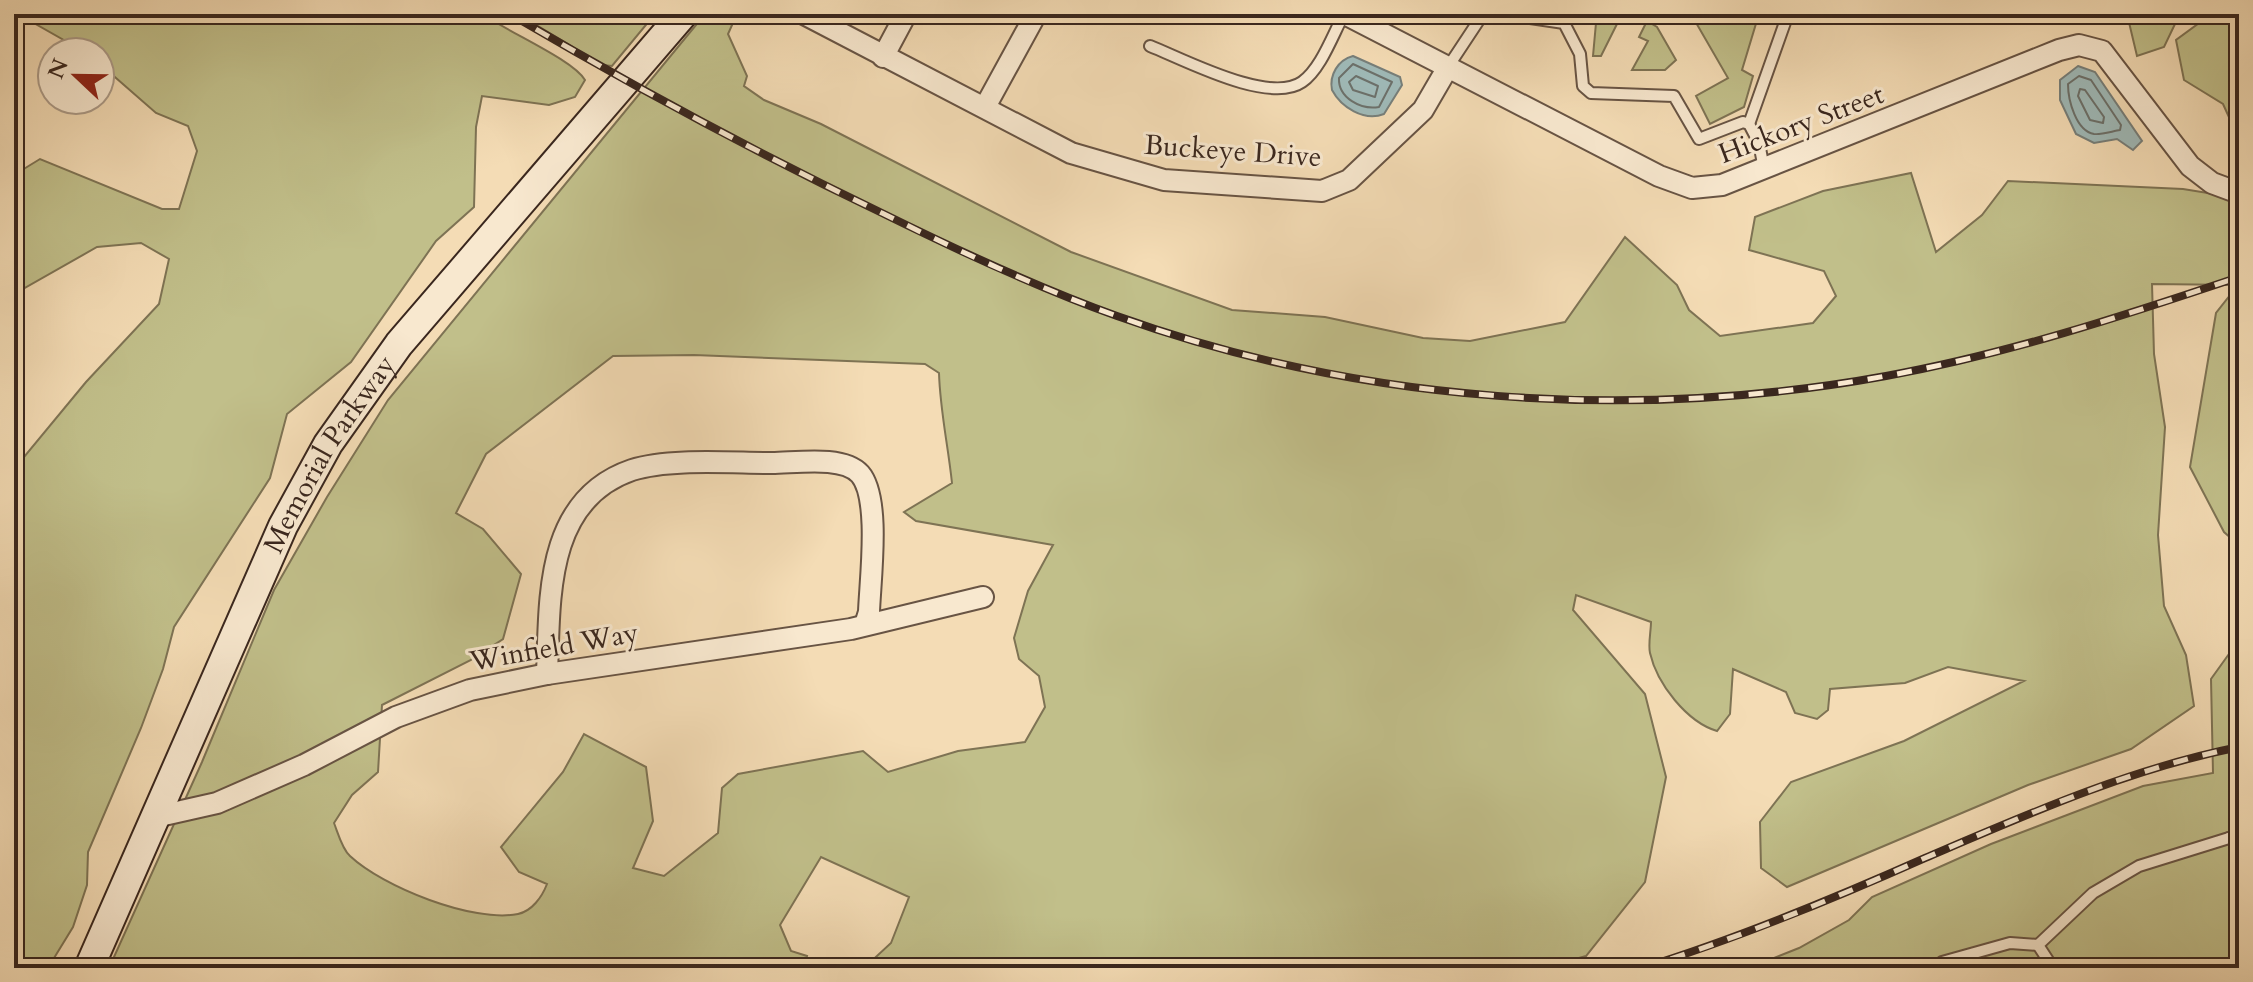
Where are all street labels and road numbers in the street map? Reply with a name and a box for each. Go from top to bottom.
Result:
street label: Hickory Street [1713,75,1889,173]
street label: Buckeye Drive [1143,126,1323,176]
street label: Memorial Parkway [254,347,404,559]
street label: Winfield Way [466,613,641,681]

